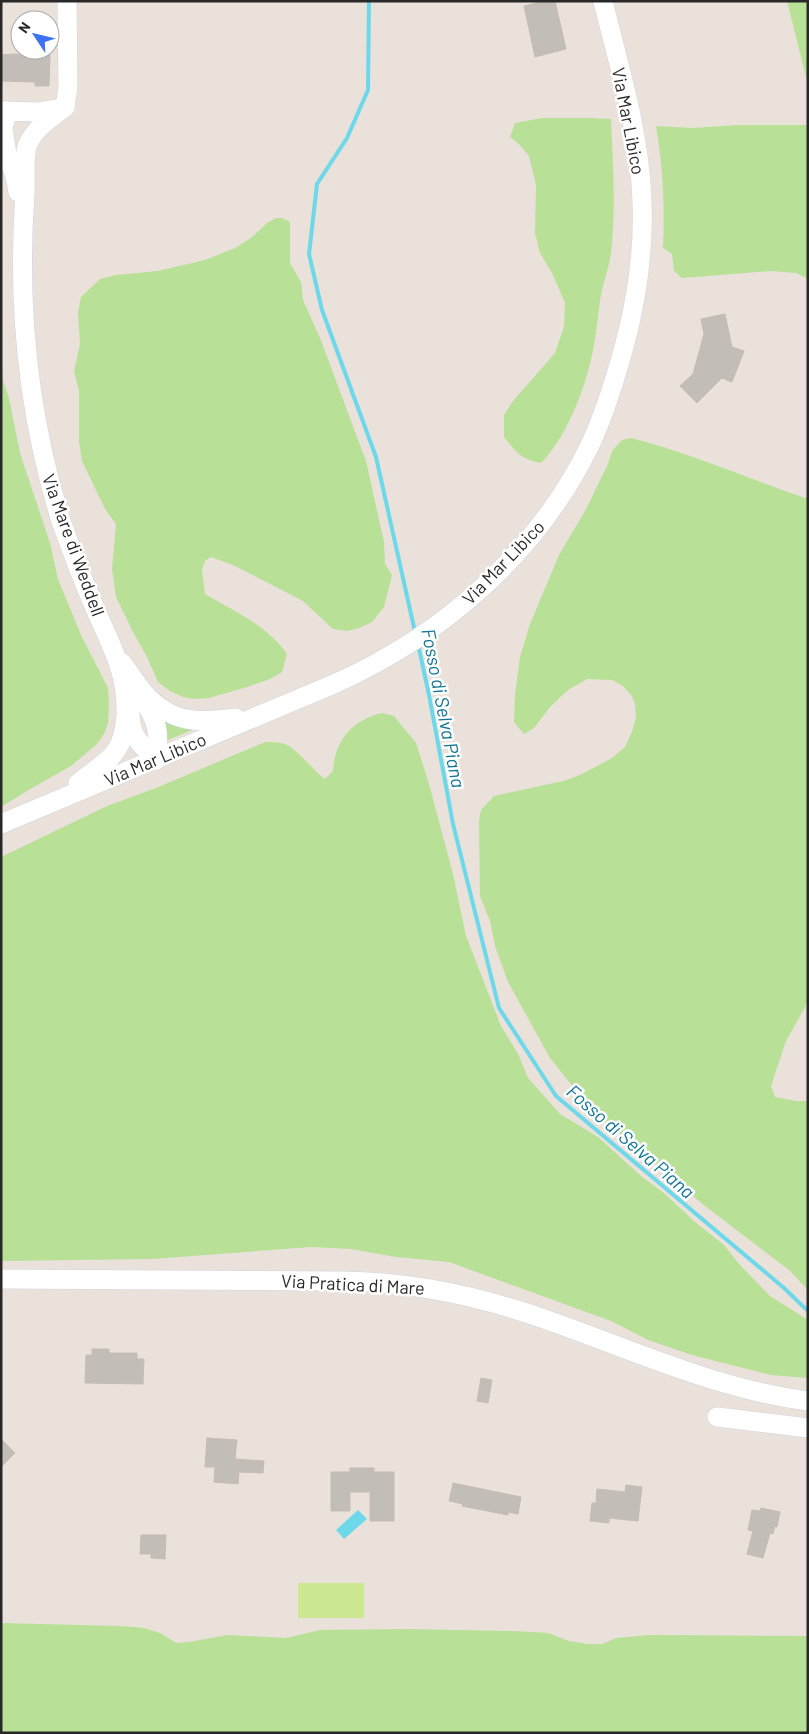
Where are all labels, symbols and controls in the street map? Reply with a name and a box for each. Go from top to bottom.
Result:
north arrow [10,10,60,60]
text: N [14,19,34,36]
street label: Via Mar Libico [608,66,650,176]
street label: Via Mare di Weddell [38,471,110,619]
street label: Via Mar Libico [457,515,549,609]
water label: Fosso di Selva Piana [417,626,471,790]
street label: Via Mar Libico [101,728,209,790]
water label: Fosso di Selva Piana [562,1079,700,1203]
street label: Via Pratica di Mare [281,1269,425,1299]

